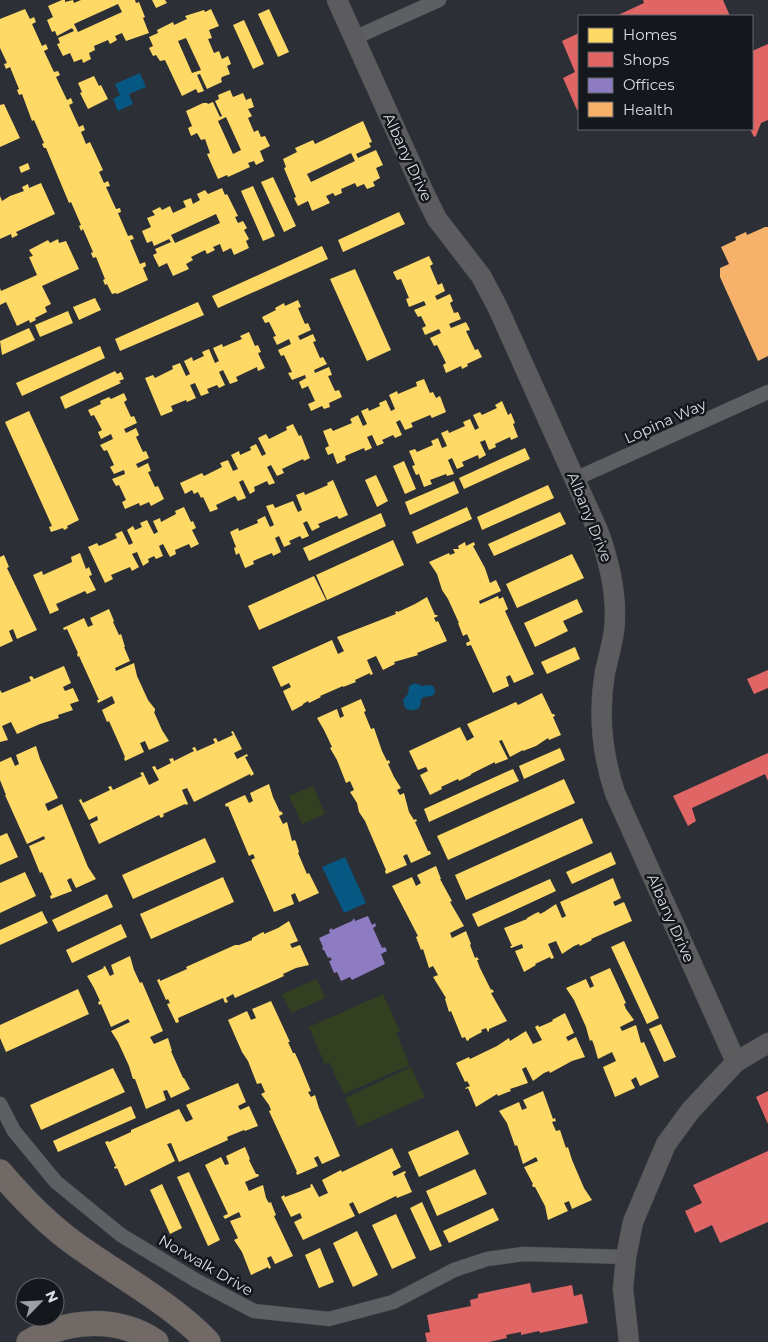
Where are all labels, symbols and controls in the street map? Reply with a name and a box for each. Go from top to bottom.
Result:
legend [578,15,753,130]
text: Homes [623,25,677,44]
text: Shops [623,50,669,69]
text: Offices [623,75,675,94]
text: Health [623,100,673,119]
street label: Albany Drive [379,110,437,204]
street label: Lopina Way [621,394,710,448]
street label: Albany Drive [563,469,617,565]
street label: Albany Drive [643,871,699,965]
street label: Norwalk Drive [155,1230,257,1300]
north arrow [15,1277,65,1327]
text: N [41,1288,62,1306]

